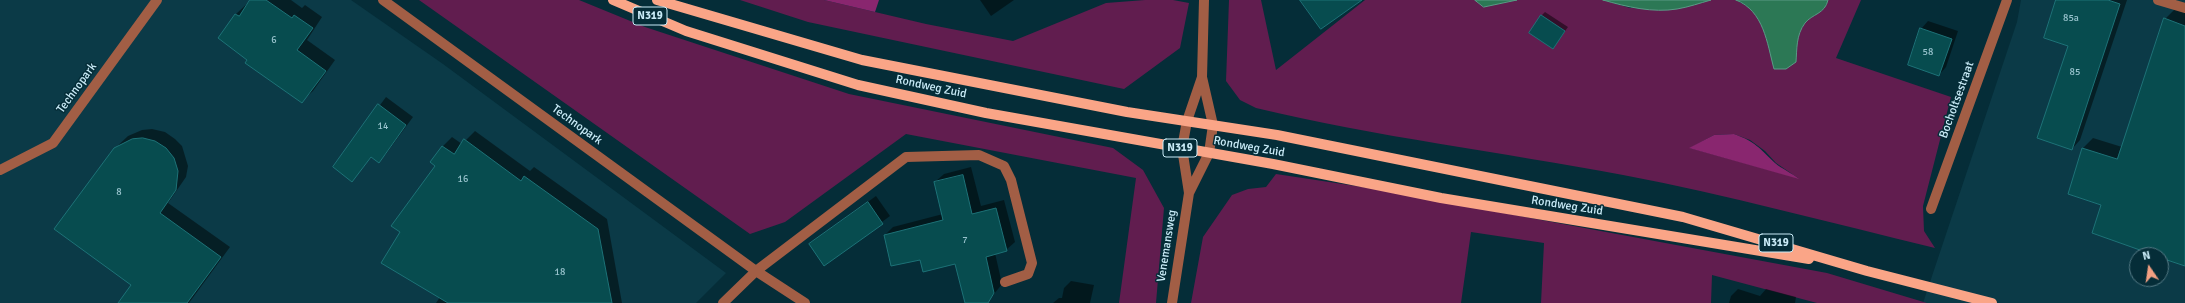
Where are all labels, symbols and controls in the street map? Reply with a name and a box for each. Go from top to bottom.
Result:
road number: N319 [633,7,667,25]
house number: 85a [2063,12,2079,24]
house number: 6 [271,34,277,46]
house number: 58 [1923,46,1933,58]
street label: Technopark [54,60,100,116]
street label: Bocholtsestraat [1936,60,1978,140]
house number: 85 [2070,66,2080,78]
street label: Rondweg Zuid [894,72,968,102]
street label: Technopark [549,102,605,148]
house number: 14 [378,120,388,132]
street label: Rondweg Zuid [1212,134,1286,160]
road number: N319 [1163,139,1197,157]
house number: 16 [458,173,468,185]
house number: 8 [116,186,122,198]
street label: Rondweg Zuid [1530,193,1604,219]
street label: Venemansweg [1154,209,1180,283]
house number: 7 [962,234,968,246]
road number: N319 [1759,234,1793,252]
north arrow [2129,247,2169,287]
text: N [2141,249,2152,263]
house number: 18 [555,266,565,278]

